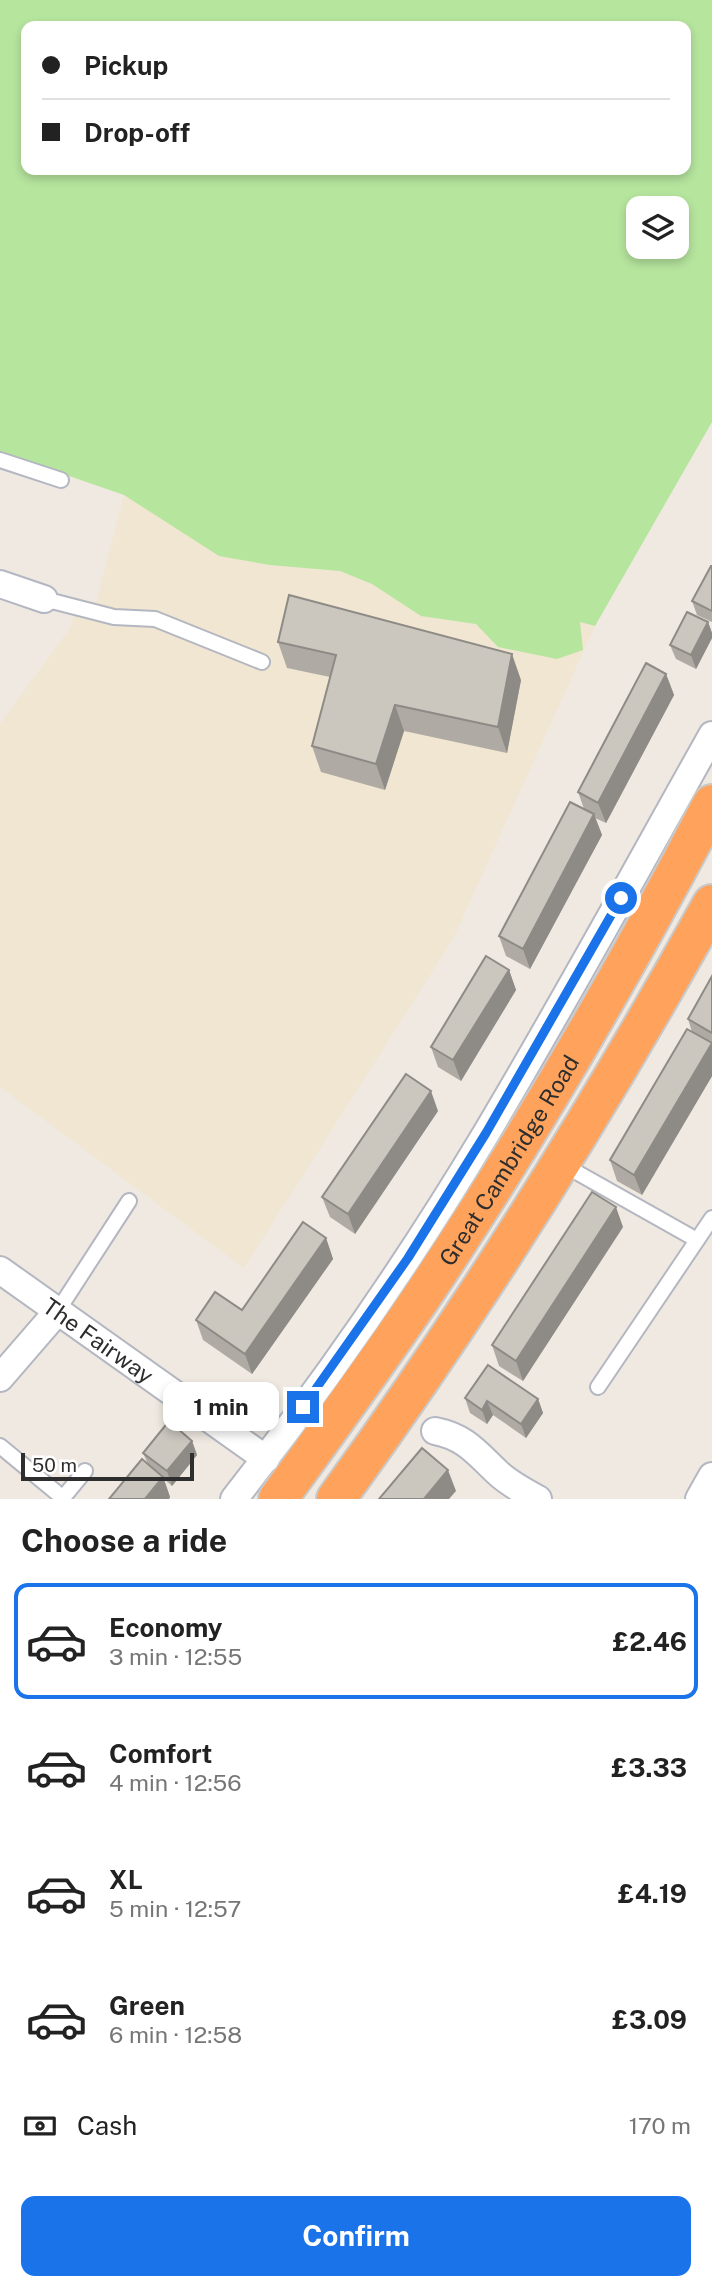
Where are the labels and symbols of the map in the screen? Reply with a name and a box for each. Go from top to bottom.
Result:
route start [605,882,637,914]
street label: Great Cambridge Road [433,1050,584,1270]
street label: The Fairway [38,1292,159,1388]
callout: 1 min [163,1382,278,1432]
route end [287,1391,319,1423]
scale bar [21,1450,194,1482]

